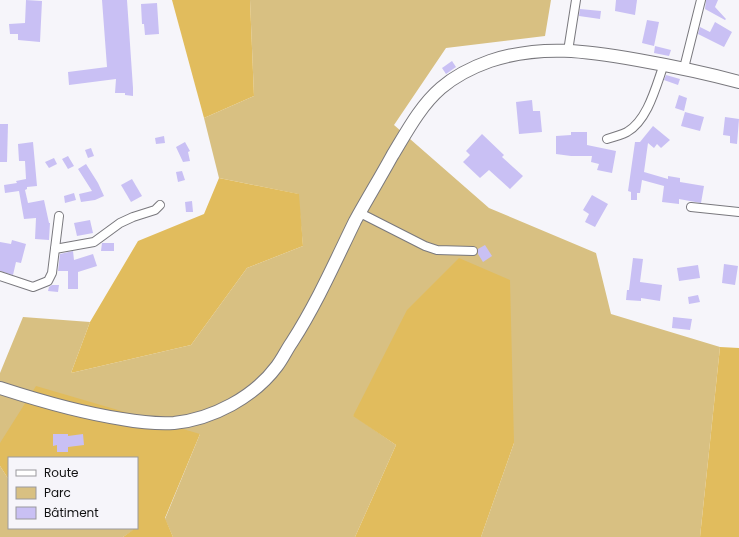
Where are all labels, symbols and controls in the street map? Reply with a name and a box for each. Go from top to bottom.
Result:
legend [8,457,138,529]
text: Route [44,464,78,481]
text: Parc [44,484,71,501]
text: Bâtiment [44,504,99,521]

